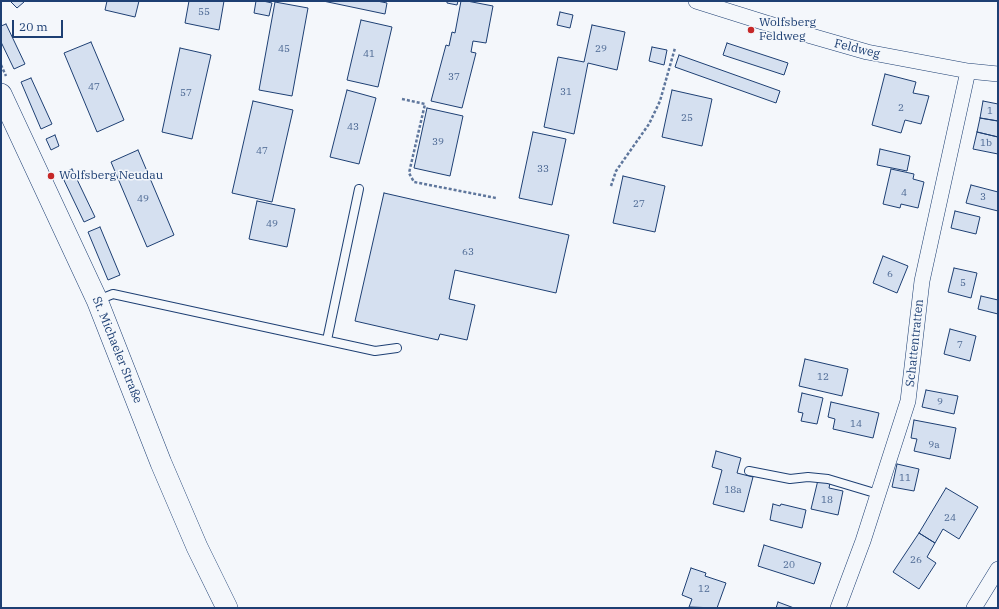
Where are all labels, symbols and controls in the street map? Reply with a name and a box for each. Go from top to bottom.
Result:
house number: 55 [198,6,210,18]
scale bar [14,12,65,38]
place label: Wolfsberg Feldweg [759,16,816,44]
text: 20 m [19,19,48,34]
marker: Wolfsberg Feldweg [746,25,756,35]
street label: Feldweg [833,36,881,62]
house number: 45 [278,43,290,55]
house number: 29 [595,43,607,55]
house number: 41 [363,48,375,60]
house number: 37 [448,71,460,83]
house number: 47 [88,81,100,93]
house number: 31 [560,86,572,98]
house number: 57 [180,87,192,99]
house number: 2 [898,102,904,114]
house number: 1 [987,105,993,117]
house number: 25 [681,112,693,124]
house number: 43 [347,121,359,133]
house number: 39 [432,136,444,148]
house number: 1b [980,137,992,149]
house number: 47 [256,145,268,157]
house number: 33 [537,163,549,175]
place label: Wolfsberg Neudau [59,169,163,183]
marker: Wolfsberg Neudau [46,171,56,181]
house number: 4 [901,187,907,199]
house number: 3 [980,191,986,203]
house number: 49 [137,193,149,205]
house number: 27 [633,198,645,210]
house number: 49 [266,218,278,230]
house number: 63 [462,246,474,258]
house number: 6 [887,268,893,280]
house number: 5 [960,277,966,289]
street label: St. Michaeler Straße [89,295,145,405]
street label: Schattentratten [903,298,927,388]
house number: 7 [957,339,963,351]
house number: 12 [817,371,829,383]
house number: 9 [937,396,943,408]
house number: 14 [850,418,862,430]
house number: 9a [928,439,940,451]
house number: 11 [899,472,911,484]
house number: 18a [724,484,742,496]
house number: 18 [821,494,833,506]
house number: 24 [944,512,956,524]
house number: 26 [910,554,922,566]
house number: 20 [783,559,795,571]
house number: 12 [698,583,710,595]

